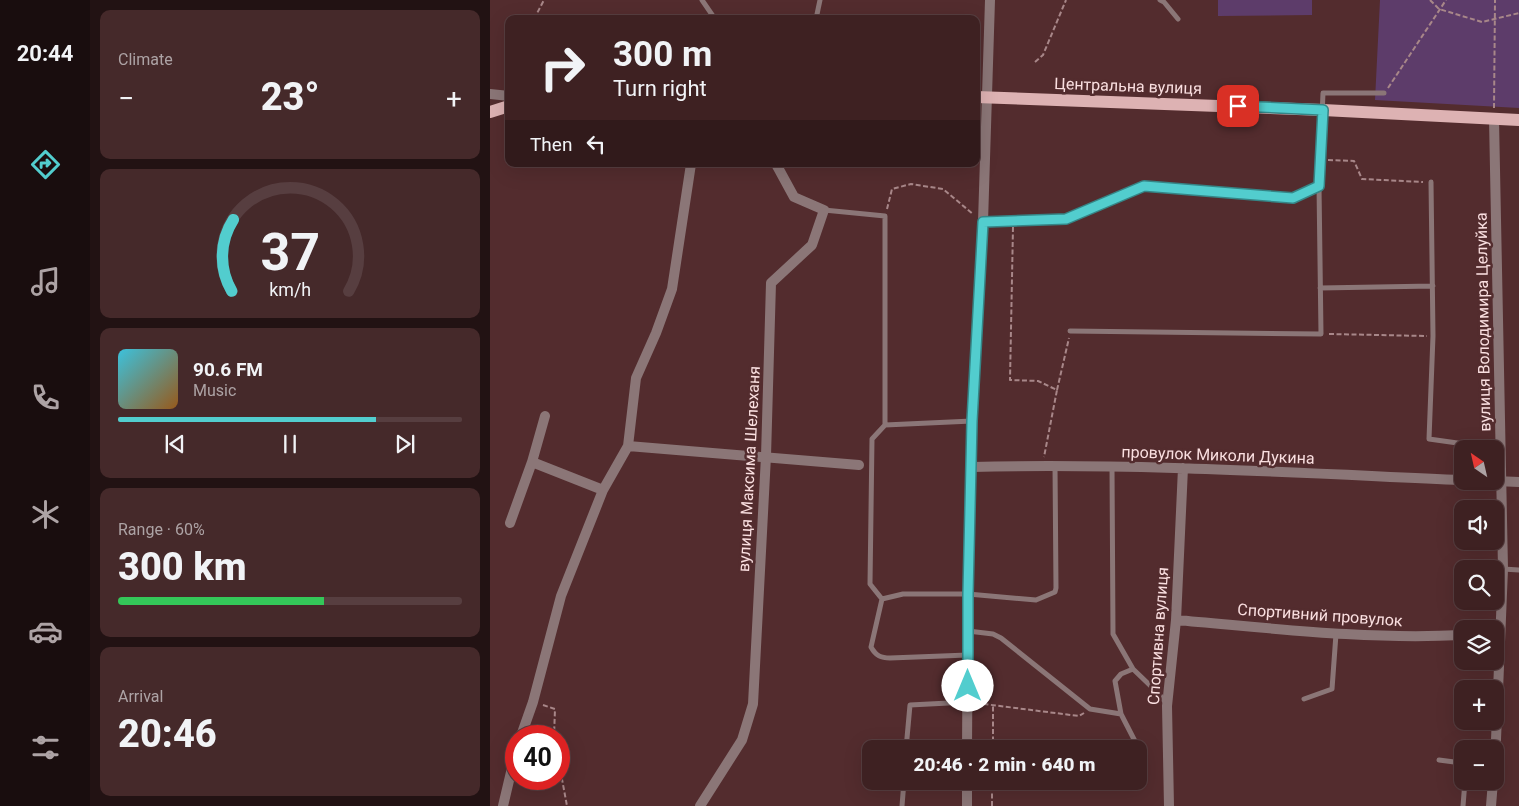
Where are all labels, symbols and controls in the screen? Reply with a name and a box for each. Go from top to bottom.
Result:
text: 300 m [613,34,712,75]
icon: right [530,35,595,100]
text: 20:44 [17,41,73,66]
text: Climate [118,50,173,69]
street label: Центральна вулиця [1054,74,1202,98]
text: 23° [261,75,319,119]
text: Turn right [613,76,707,101]
text: − [118,82,134,115]
text: + [446,82,462,115]
pin [1217,85,1259,127]
icon: arrive [1224,92,1252,120]
icon: left [582,130,610,158]
text: Then [530,133,572,156]
icon: directions [28,147,63,182]
street label: вулиця Володимира Целуйка [1472,212,1494,432]
text: 37 [260,222,320,283]
icon: music [28,264,63,299]
text: km/h [269,279,311,300]
text: 90.6 FM [193,358,263,381]
street label: вулиця Максима Шелеханя [734,365,764,573]
icon: phone [28,380,63,415]
text: Music [193,381,236,400]
icon: previous [161,430,189,458]
icon: pause [276,430,304,458]
icon: next [391,430,419,458]
north arrow [1454,440,1504,490]
map controls [1454,440,1504,790]
street label: провулок Миколи Дукина [1121,442,1315,468]
icon: climate [28,497,63,532]
button: sound [1454,500,1504,550]
text: Range · 60% [118,520,205,539]
text: 300 km [118,545,247,589]
button: search [1454,560,1504,610]
street label: Спортивна вулиця [1144,566,1172,706]
street label: Спортивний провулок [1237,600,1404,630]
icon: car [28,614,63,649]
button: layers [1454,620,1504,670]
position arrow [941,659,993,711]
button: + [1454,680,1504,730]
text: Arrival [118,687,163,706]
text: 20:46 [118,712,217,756]
speed limit sign: 40 [505,725,570,790]
icon: filters [28,730,63,765]
button: − [1454,740,1504,790]
text: 20:46 · 2 min · 640 m [913,753,1096,776]

